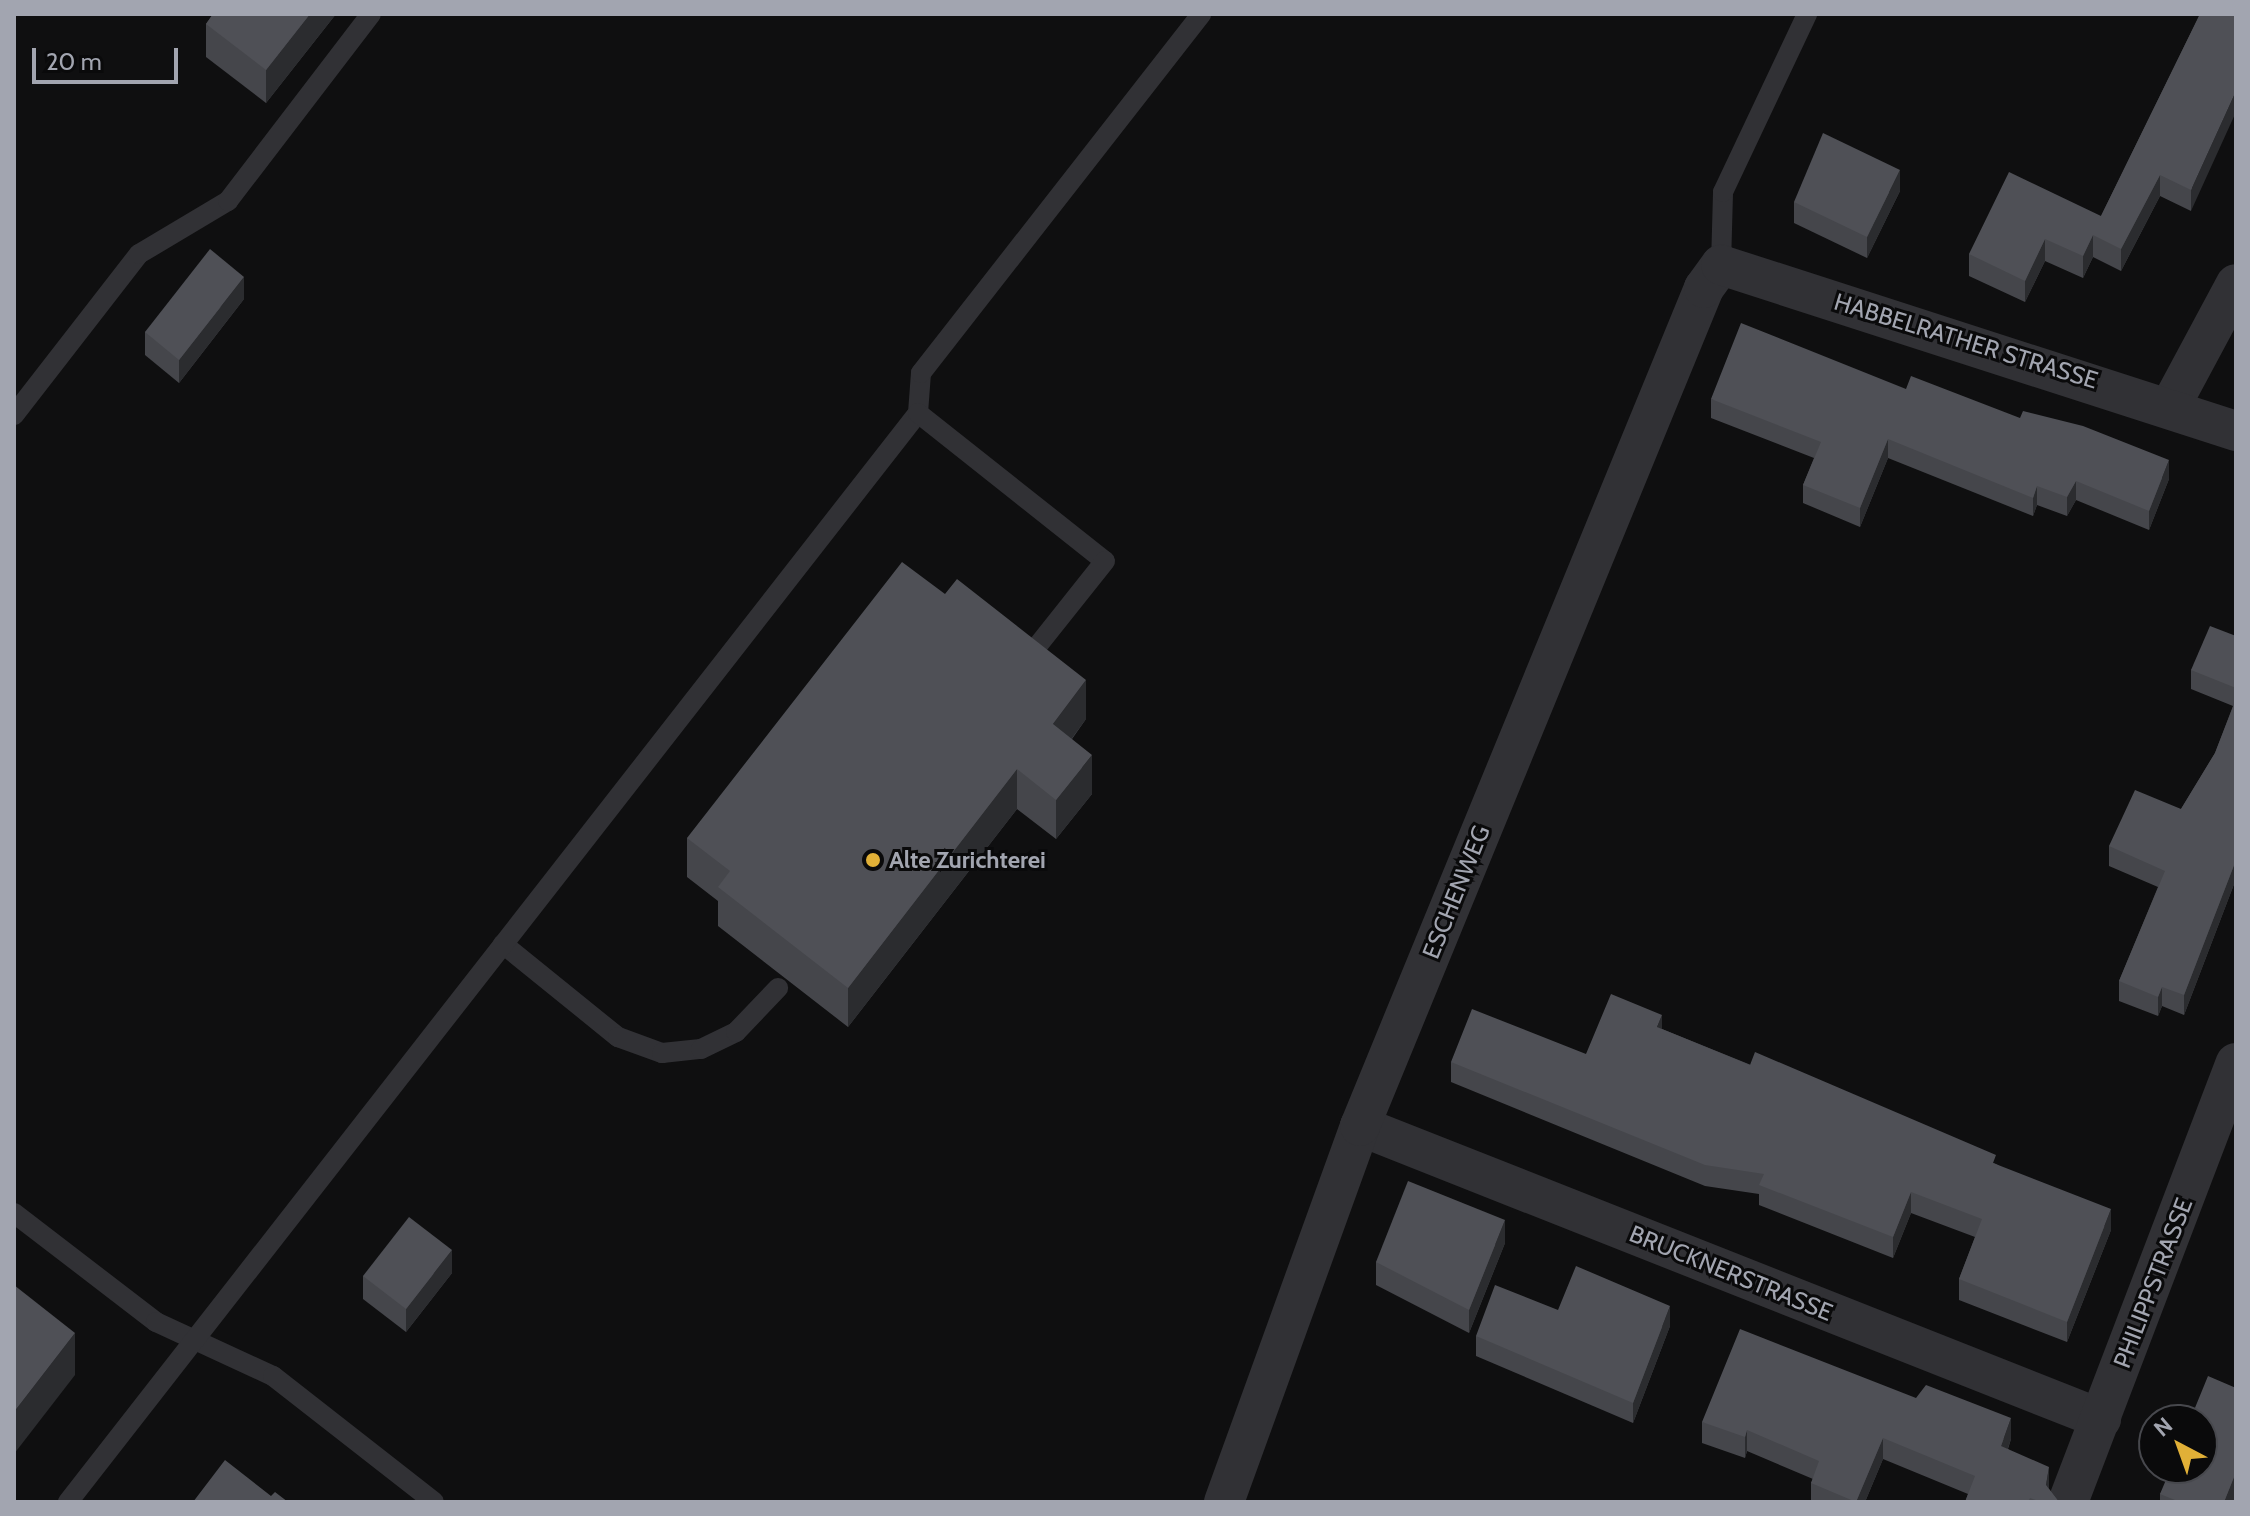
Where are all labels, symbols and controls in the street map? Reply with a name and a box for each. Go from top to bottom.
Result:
scale bar [36,32,182,82]
text: 20 m [46,47,102,76]
street label: HABBELRATHER STRASSE [1831,287,2101,395]
street label: ESCHENWEG [1416,821,1496,963]
place label: Alte Zurichterei [889,846,1046,874]
marker: Alte Zurichterei [864,851,882,869]
street label: PHILIPPSTRASSE [2107,1194,2199,1372]
street label: BRUCKNERSTRASSE [1625,1219,1837,1327]
north arrow [2138,1404,2218,1484]
text: N [2149,1412,2178,1442]

